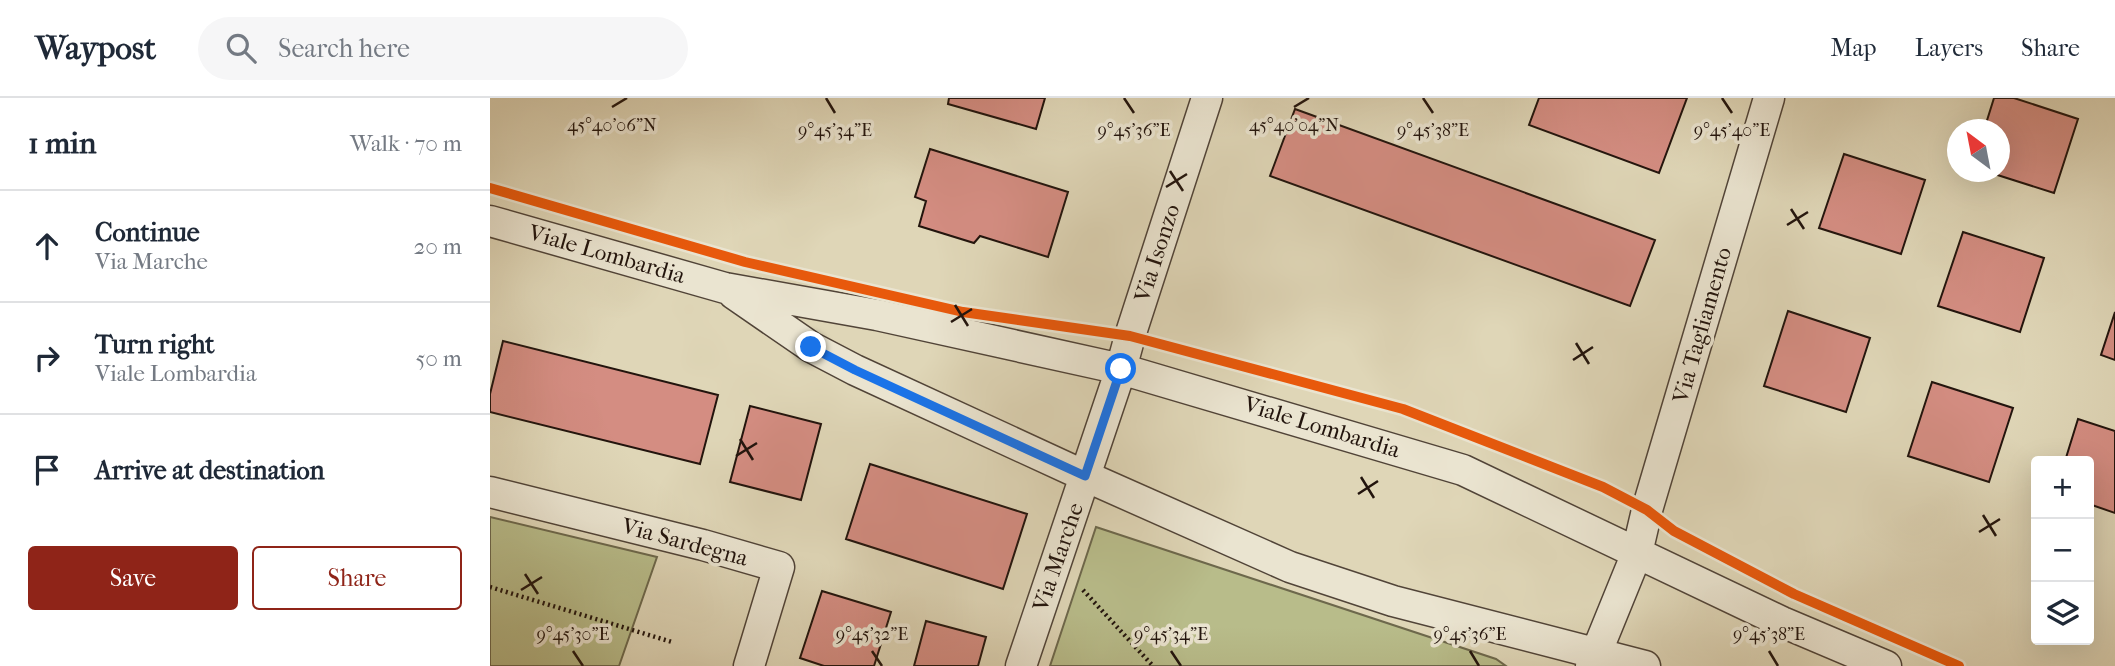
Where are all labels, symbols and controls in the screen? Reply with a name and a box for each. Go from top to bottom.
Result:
search box [198,17,688,80]
text: Waypost [35,29,156,68]
icon: search [222,29,260,67]
text: Search here [278,33,410,64]
text: Map [1831,34,1877,62]
text: Layers [1915,34,1983,62]
text: Share [2021,34,2080,62]
text: 45°40'06"N [567,115,657,136]
text: 45°40'04"N [1249,115,1339,136]
north arrow [1947,119,2010,182]
text: 9°45'34"E [798,120,872,141]
text: 9°45'36"E [1098,120,1170,141]
text: 9°45'38"E [1397,120,1469,141]
text: 9°45'40"E [1694,120,1770,141]
text: 1 min [28,126,96,161]
text: Walk · 70 m [350,130,462,157]
street label: Via Isonzo [1128,201,1186,306]
text: Continue [95,217,200,248]
street label: Viale Lombardia [525,218,689,289]
icon: ahead [28,227,66,265]
text: 20 m [413,233,462,260]
street label: Via Tagliamento [1667,244,1737,407]
text: Via Marche [95,248,208,275]
text: Turn right [95,329,215,360]
route end [795,331,826,362]
icon: right [28,339,66,377]
text: 50 m [415,345,462,372]
route start [1105,353,1136,384]
text: Viale Lombardia [95,360,257,387]
street label: Viale Lombardia [1240,390,1404,464]
icon: arrive [28,451,66,489]
text: Arrive at destination [95,455,325,486]
map controls [2031,456,2094,645]
button: + [2031,456,2094,519]
street label: Via Marche [1027,499,1089,616]
street label: Via Sardegna [618,512,751,572]
button: − [2031,519,2094,582]
button: Save [28,546,238,610]
button: Share [252,546,462,610]
button: layers [2031,582,2094,645]
text: 9°45'30"E [536,624,610,645]
text: 9°45'32"E [836,624,908,645]
text: 9°45'34"E [1134,624,1208,645]
text: 9°45'36"E [1434,624,1506,645]
text: 9°45'38"E [1733,624,1805,645]

